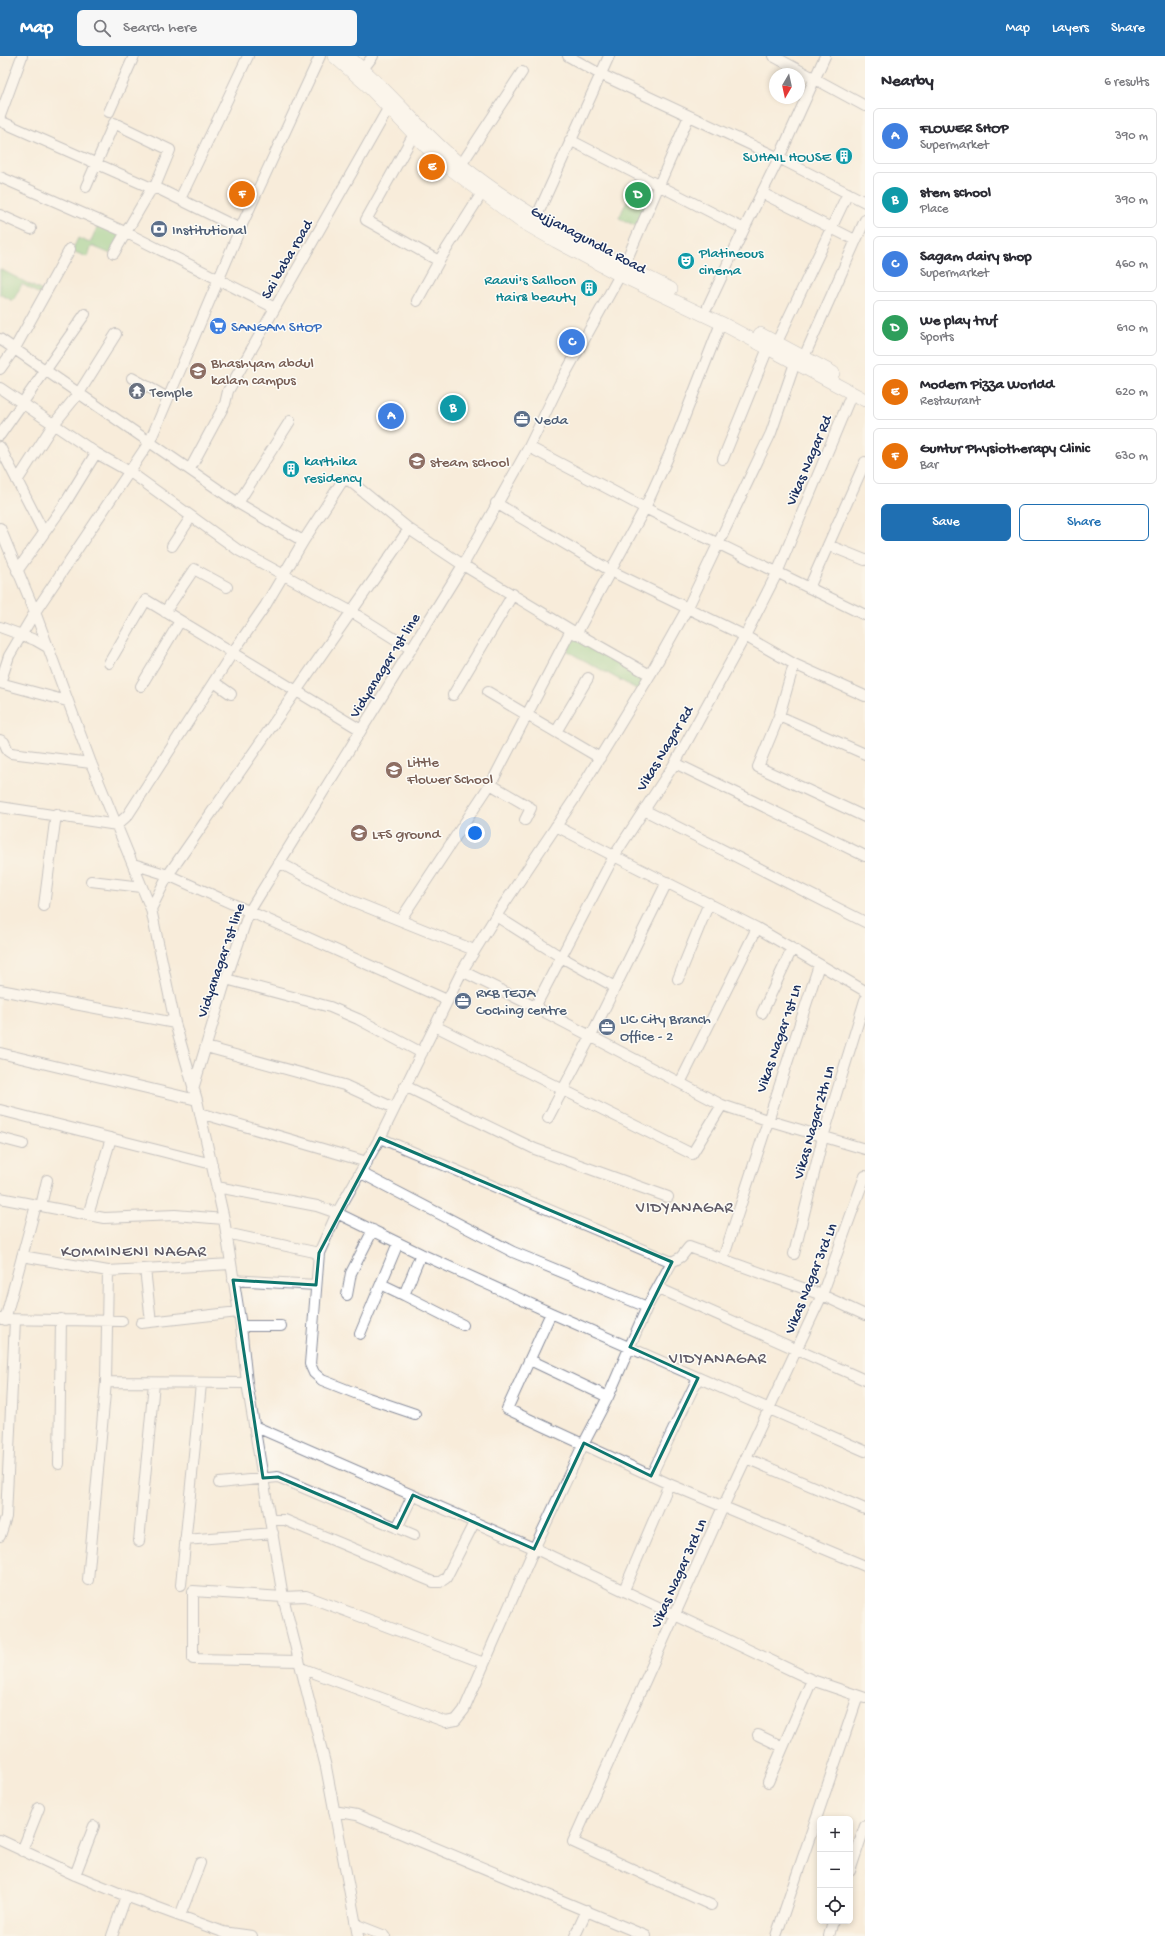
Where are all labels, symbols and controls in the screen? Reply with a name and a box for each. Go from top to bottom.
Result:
search box [77,10,357,46]
text: Map [20,17,53,40]
icon: search [91,17,113,39]
text: Search here [123,19,197,37]
text: Map [1006,20,1030,37]
text: Layers [1052,20,1089,37]
text: Share [1111,20,1145,37]
north arrow [769,68,805,104]
text: Nearby [881,72,934,92]
text: 6 results [1104,75,1149,90]
text: FLOWER SHOP [920,120,1009,138]
text: A [891,129,899,144]
text: 390 m [1115,129,1148,144]
text: Supermarket [920,138,989,153]
building icon: SUHAIL HOUSE [834,146,854,166]
place label: SUHAIL HOUSE [743,149,832,167]
pin: E [419,152,445,182]
pin: F [229,179,255,209]
pin: D [625,180,651,210]
text: stem school [920,184,991,202]
text: B [892,193,898,208]
text: 390 m [1115,193,1148,208]
text: Place [920,202,948,217]
street label: Gujjanagundla Road [527,203,650,279]
street label: Sai baba road [258,216,318,303]
bank icon: Institutional [149,219,169,239]
place label: Institutional [172,222,247,240]
place label: Platineous cinema [698,245,764,280]
text: Sagam dairy shop [920,248,1032,266]
theatre icon: Platineous cinema [676,251,696,271]
text: C [891,257,899,272]
text: 460 m [1116,257,1148,272]
text: Supermarket [920,266,989,281]
place label: Raavi's Salloon Hair& beauty [484,272,577,307]
building icon: Raavi's Salloon Hair& beauty [579,278,599,298]
text: We play truf [920,312,997,330]
supermarket icon: SANGAM SHOP [208,316,228,336]
place label: SANGAM SHOP [231,319,322,337]
text: D [891,321,899,336]
text: 610 m [1116,321,1148,336]
pin: C [559,327,585,357]
text: Sports [920,330,954,345]
place label: Bhashyam abdul kalam campus [210,355,314,390]
school or university icon: Bhashyam abdul kalam campus [188,361,208,381]
text: Modern Pizza Worldd [920,376,1054,394]
temple icon: Temple [127,381,147,401]
place label: Temple [149,384,193,402]
text: E [891,385,899,400]
text: 620 m [1115,385,1148,400]
pin: B [440,393,466,423]
text: Restaurant [920,394,980,409]
pin: A [378,401,404,431]
office icon: Veda [512,409,532,429]
place label: Veda [534,412,569,430]
street label: Vikas Nagar Rd [782,412,837,509]
text: Guntur Physiotherapy Clinic [920,440,1090,458]
text: F [892,449,898,464]
text: 630 m [1115,449,1148,464]
school or university icon: steam school [407,451,427,471]
place label: karthika residency [304,453,363,488]
place label: steam school [430,454,509,472]
text: Bar [920,458,938,473]
building icon: karthika residency [281,459,301,479]
button: Save [881,504,1011,541]
button: Share [1019,504,1149,541]
street label: Vidyanagar 1st line [346,610,425,723]
street label: Vikas Nagar Rd [633,702,699,796]
place label: Little Flower School [406,754,493,789]
school or university icon: Little Flower School [384,760,404,780]
school or university icon: LFS ground [349,823,369,843]
your location [465,823,485,843]
place label: LFS ground [372,826,441,844]
street label: Vidyanagar 1st line [194,901,250,1021]
street label: Vikas Nagar 1st Ln [753,982,807,1096]
place label: RKB TEJA Coching centre [476,985,567,1020]
office icon: RKB TEJA Coching centre [453,991,473,1011]
place label: LIC City Branch Office - 2 [620,1011,711,1046]
office icon: LIC City Branch Office - 2 [597,1017,617,1037]
street label: Vikas Nagar 2th Ln [790,1064,840,1182]
district label: VIDYANAGAR [635,1200,734,1219]
street label: Vikas Nagar 3rd Ln [781,1221,842,1338]
district label: KOMMINENI NAGAR [61,1244,207,1263]
district label: VIDYANAGAR [668,1351,767,1370]
street label: Vikas Nagar 3rd Ln [647,1516,712,1632]
map controls [817,1816,853,1924]
button: + [817,1816,853,1852]
button: − [817,1852,853,1888]
button: locate [817,1888,853,1924]

